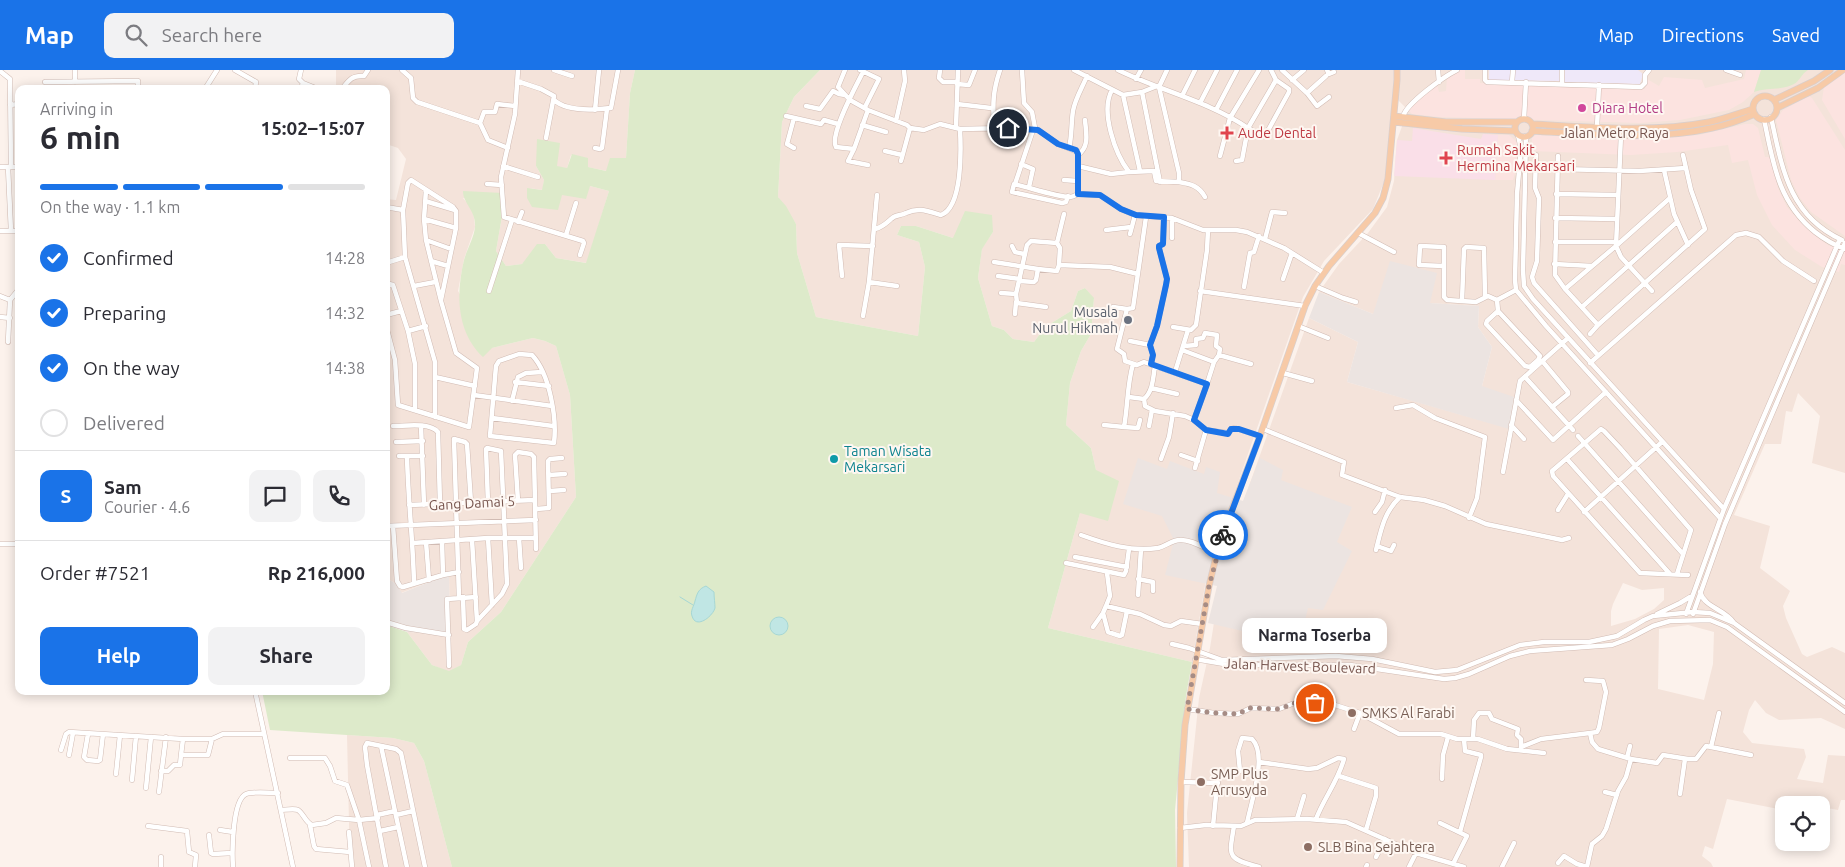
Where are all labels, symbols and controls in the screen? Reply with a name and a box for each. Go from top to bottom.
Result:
search box [104,13,454,58]
icon: search [122,21,150,49]
text: Map [25,22,74,49]
text: Search here [162,24,262,46]
text: Map [1598,25,1634,45]
text: Directions [1662,25,1744,45]
text: Saved [1772,25,1820,45]
text: Arriving in [40,100,113,118]
place label: Diara Hotel [1592,100,1663,116]
marker: Diara Hotel [1576,102,1588,114]
pin [987,107,1029,149]
icon: home [994,114,1022,142]
text: 15:02–15:07 [260,117,365,139]
text: 6 min [40,119,121,155]
place label: Aude Dental [1238,125,1316,141]
street label: Jalan Metro Raya [1561,125,1669,141]
marker: Aude Dental [1220,126,1234,140]
place label: Rumah Sakit Hermina Mekarsari [1457,142,1575,174]
marker: Rumah Sakit Hermina Mekarsari [1439,151,1453,165]
text: On the way · 1.1 km [40,198,180,216]
icon: check [40,244,68,272]
text: Confirmed [83,247,174,269]
text: 14:28 [325,249,365,267]
icon: check [40,299,68,327]
text: Preparing [83,302,167,324]
text: 14:32 [325,304,365,322]
place label: Musala Nurul Hikmah [1032,304,1118,336]
marker: Musala Nurul Hikmah [1122,314,1134,326]
icon: check [40,354,68,382]
text: On the way [83,357,180,379]
text: 14:38 [325,359,365,377]
text: Delivered [83,412,165,434]
place label: Taman Wisata Mekarsari [844,443,932,475]
marker: Taman Wisata Mekarsari [828,453,840,465]
button: chat [249,470,301,522]
button: phone [313,470,365,522]
text: Sam [104,476,142,498]
text: S [61,485,71,507]
street label: Gang Damai 5 [428,493,516,513]
text: Courier · 4.6 [104,498,190,516]
courier [1198,510,1248,560]
icon: bike [1209,521,1237,549]
text: Order #7521 [40,562,150,584]
text: Rp 216,000 [268,562,365,584]
callout: Narma Toserba [1242,618,1388,653]
text: Narma Toserba [1258,626,1371,644]
button: Help [40,627,198,685]
button: Share [208,627,365,685]
street label: Jalan Harvest Boulevard [1224,655,1376,677]
pin [1294,682,1336,724]
icon: bag [1301,689,1329,717]
place label: SMKS Al Farabi [1362,705,1455,721]
marker: SMKS Al Farabi [1346,707,1358,719]
place label: SMP Plus Arrusyda [1211,766,1268,798]
marker: SMP Plus Arrusyda [1195,776,1207,788]
map controls [1775,796,1830,851]
button: locate [1775,796,1830,851]
place label: SLB Bina Sejahtera [1318,839,1435,855]
marker: SLB Bina Sejahtera [1302,841,1314,853]

